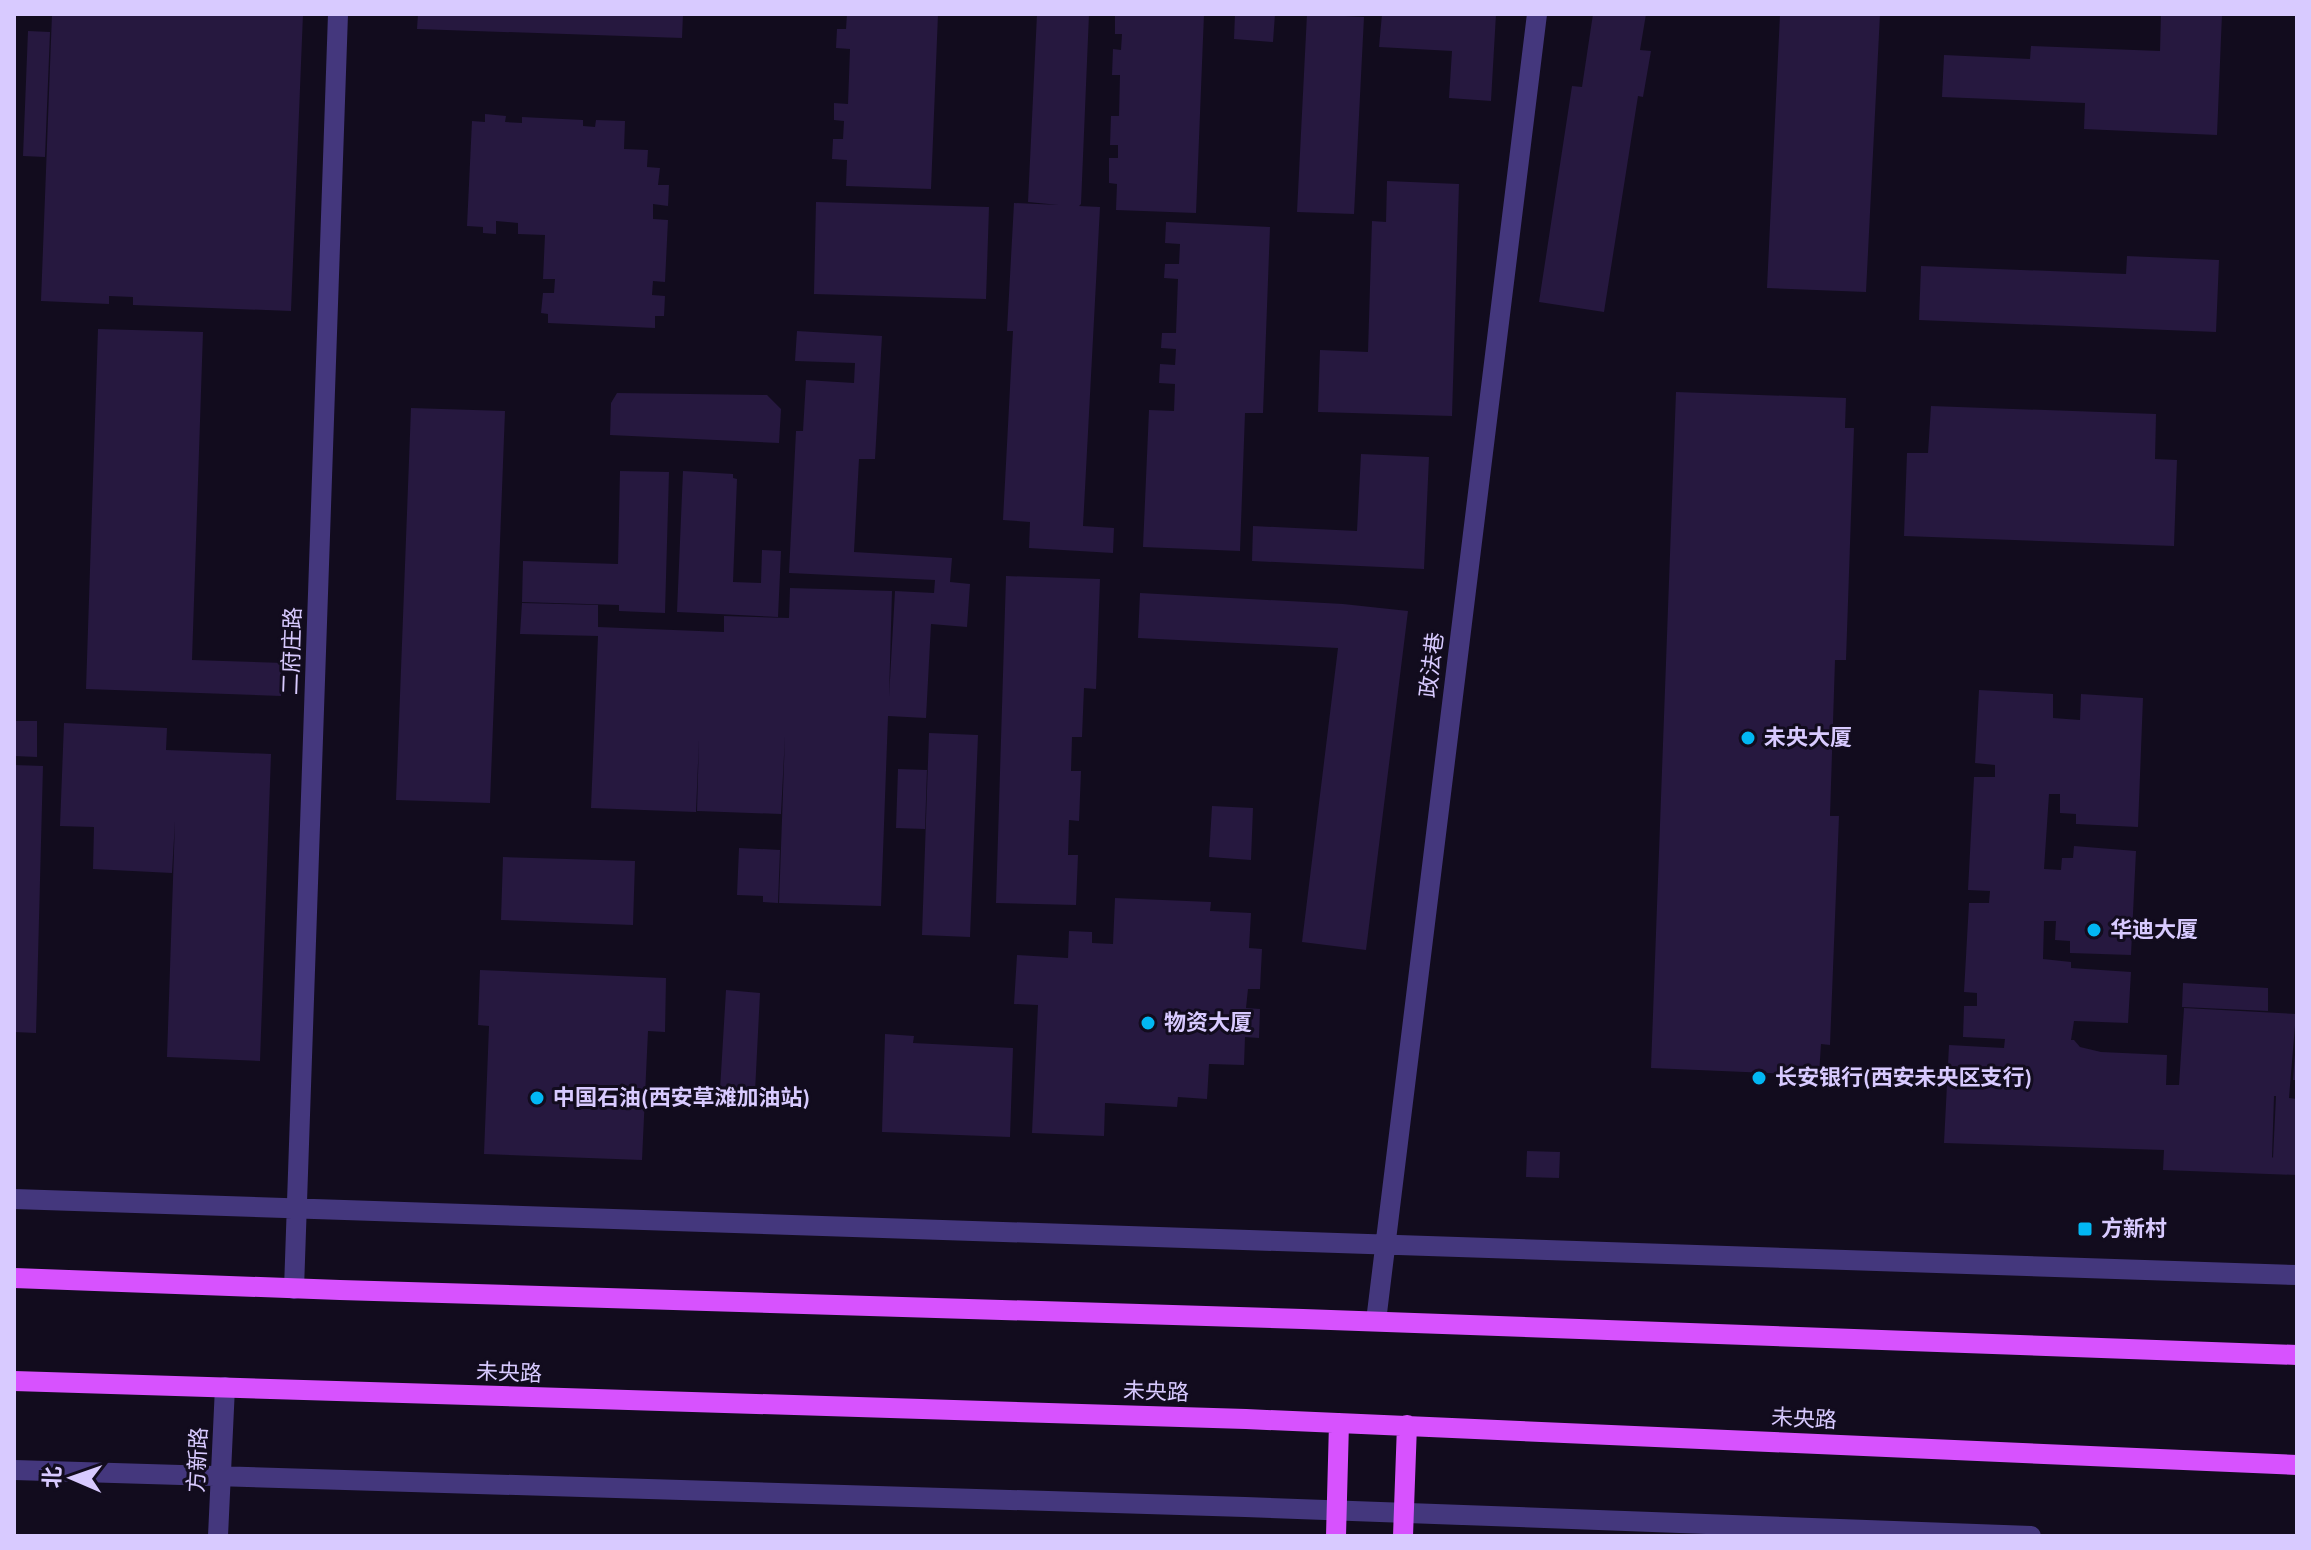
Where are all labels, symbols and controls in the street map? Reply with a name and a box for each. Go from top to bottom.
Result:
street label: 二府庄路 [274,606,310,696]
street label: 政法巷 [1412,630,1452,700]
place label: 未央大厦 [1764,722,1852,754]
marker: 未央大厦 [1739,729,1757,747]
place label: 华迪大厦 [2110,914,2198,946]
marker: 华迪大厦 [2085,921,2103,939]
place label: 物资大厦 [1164,1007,1252,1039]
marker: 物资大厦 [1139,1014,1157,1032]
place label: 长安银行(西安未央区支行) [1775,1062,2032,1094]
marker: 长安银行(西安未央区支行) [1750,1069,1768,1087]
place label: 中国石油(西安草滩加油站) [553,1082,810,1114]
marker: 中国石油(西安草滩加油站) [528,1089,546,1107]
place label: 方新村 [2101,1213,2167,1245]
marker: 方新村 [2076,1220,2094,1238]
street label: 未央路 [475,1356,543,1390]
street label: 未央路 [1122,1375,1190,1409]
street label: 未央路 [1770,1401,1838,1437]
street label: 方新路 [180,1426,216,1494]
north arrow [32,1438,112,1518]
text: 北 [37,1466,69,1489]

